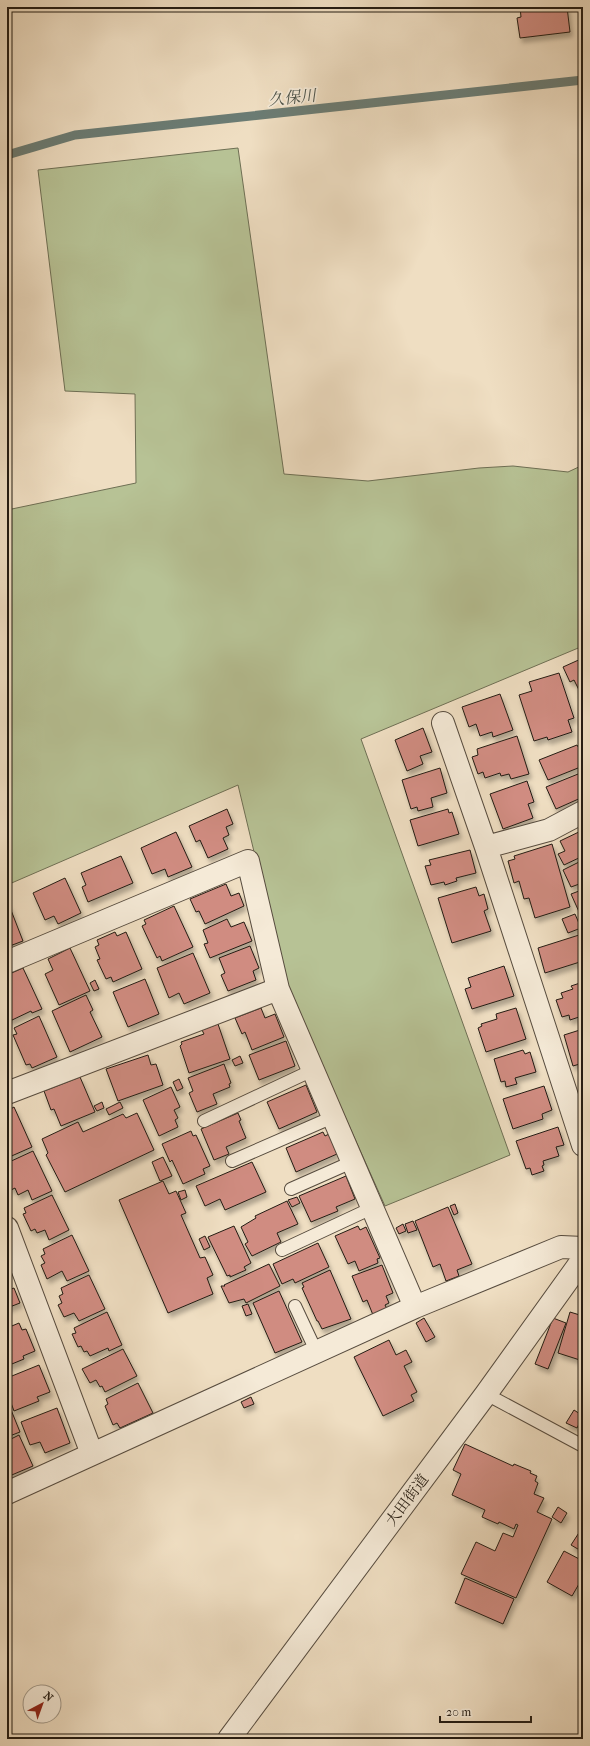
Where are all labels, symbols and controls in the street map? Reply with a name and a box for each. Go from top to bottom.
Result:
water label: 久保川 [267,85,319,109]
street label: 大田街道 [382,1471,432,1529]
north arrow [22,1684,62,1724]
text: N [41,1689,56,1705]
scale bar [440,1698,531,1724]
text: 20 m [446,1705,471,1719]

